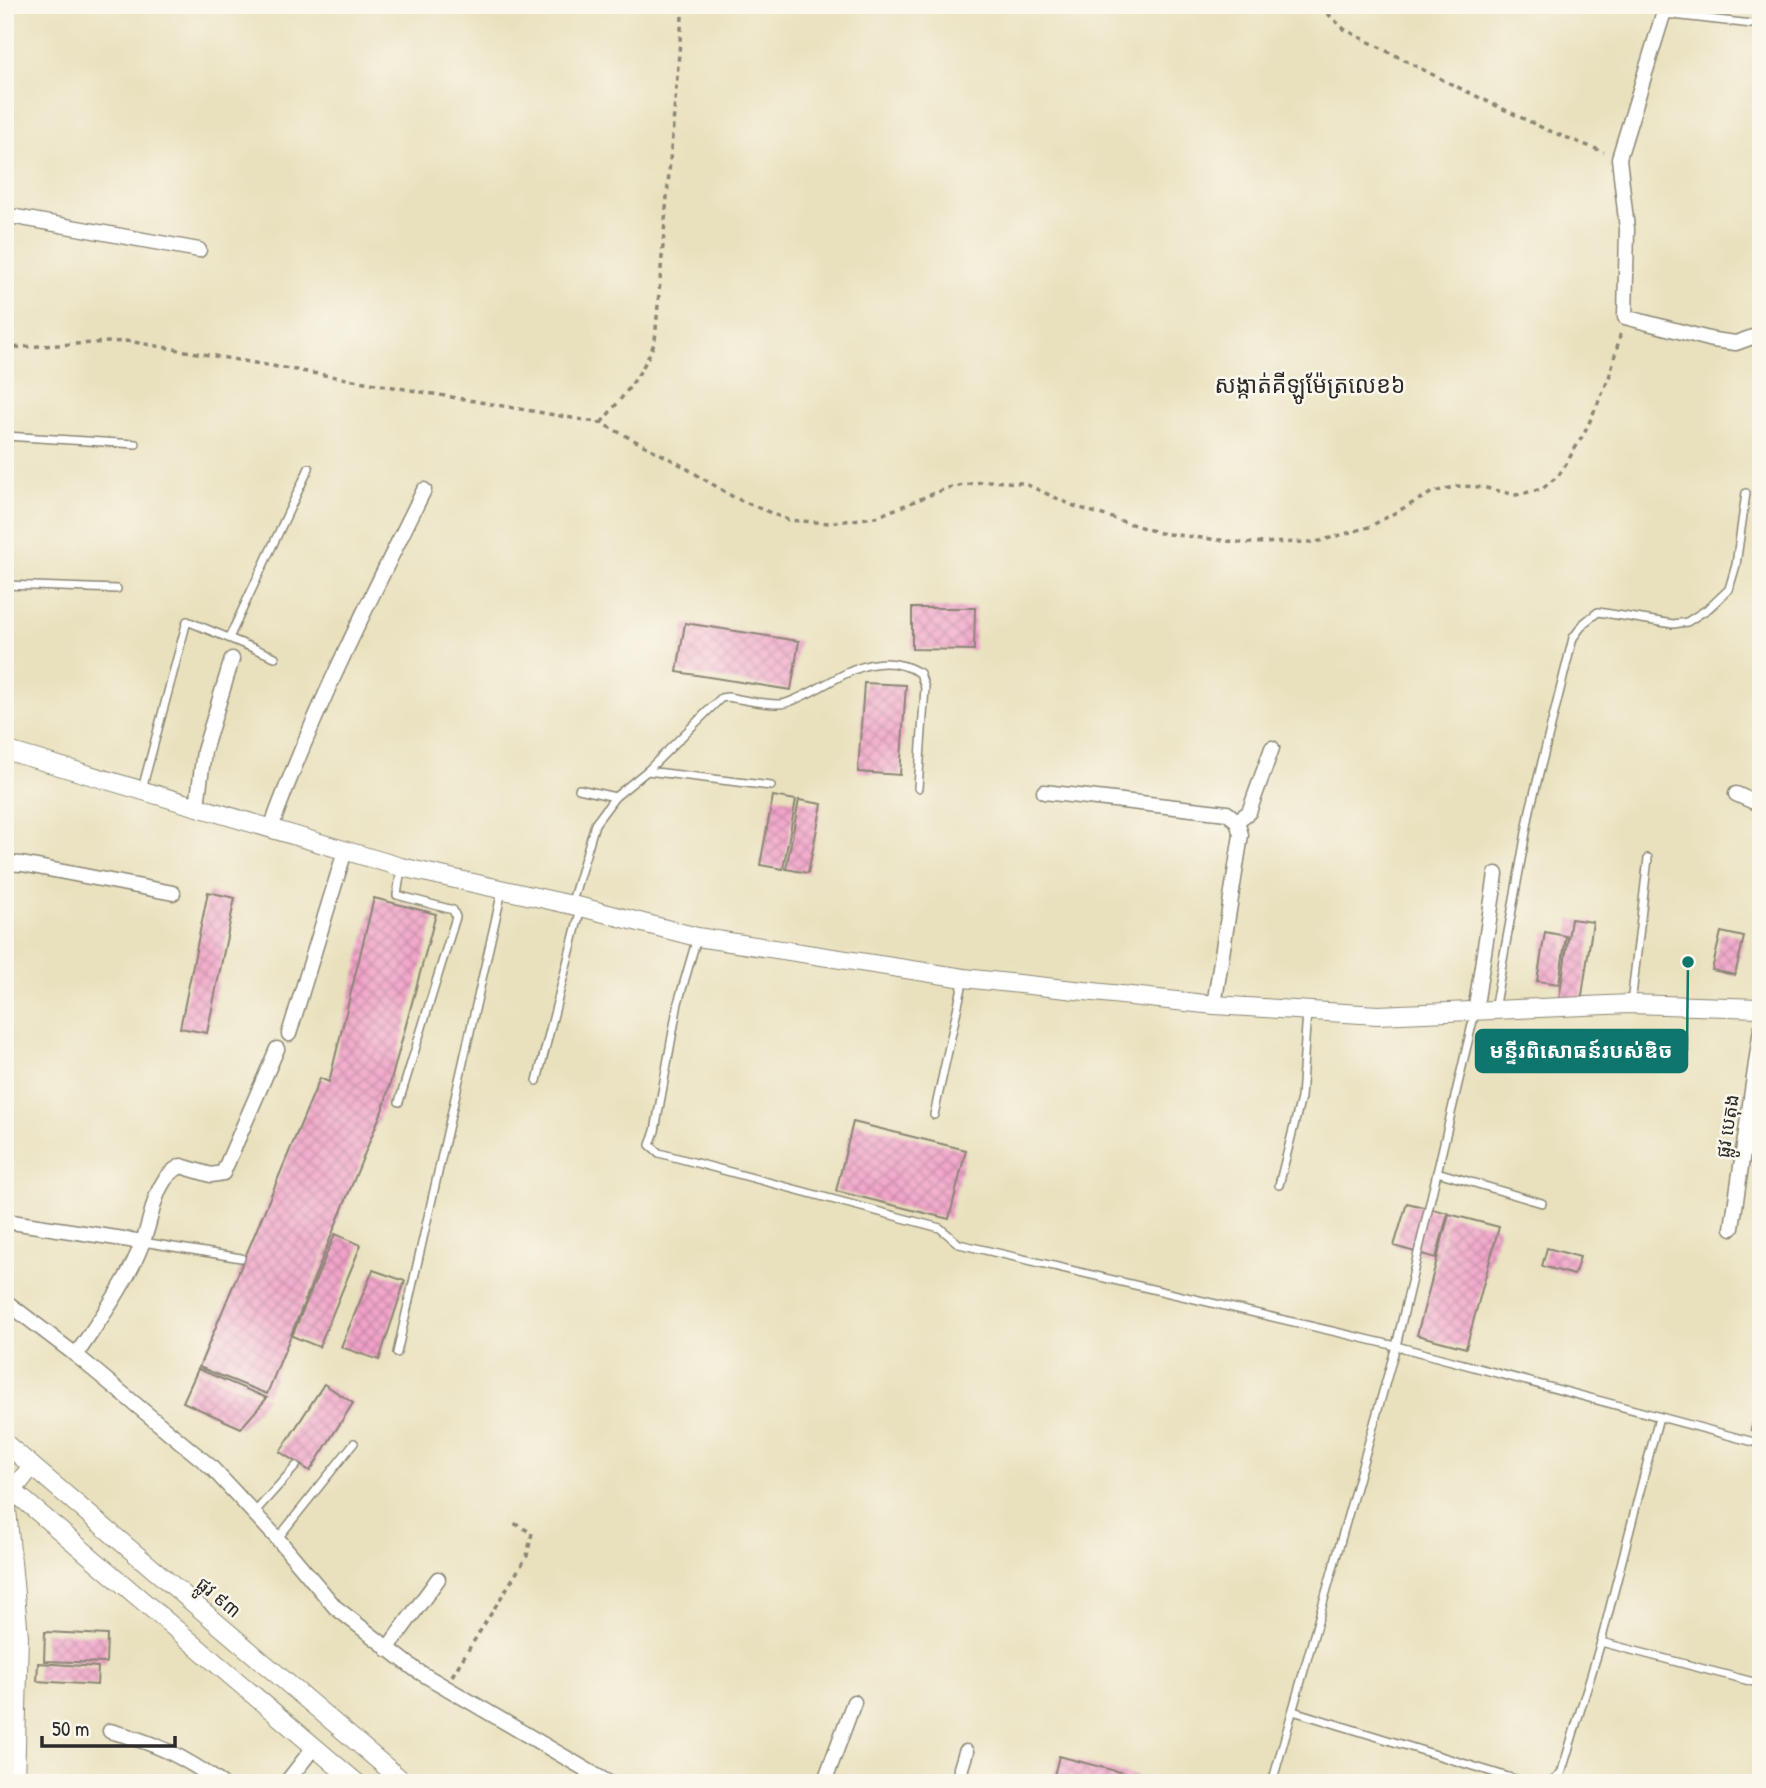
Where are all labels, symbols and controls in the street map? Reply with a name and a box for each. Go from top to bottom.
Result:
district label: សង្កាត់គីឡូម៉ែត្រលេខ៦ [1215,369,1405,405]
callout: មន្ទីរពិសោធន៍របស់ឌិច [1476,1030,1687,1072]
text: មន្ទីរពិសោធន៍របស់ឌិច [1490,1036,1672,1065]
street label: ផ្លូវ បេតុង [1709,1092,1749,1161]
street label: ផ្លូវ ៩៣ [188,1571,247,1627]
scale bar [42,1704,175,1748]
text: 50 m [52,1714,89,1743]

